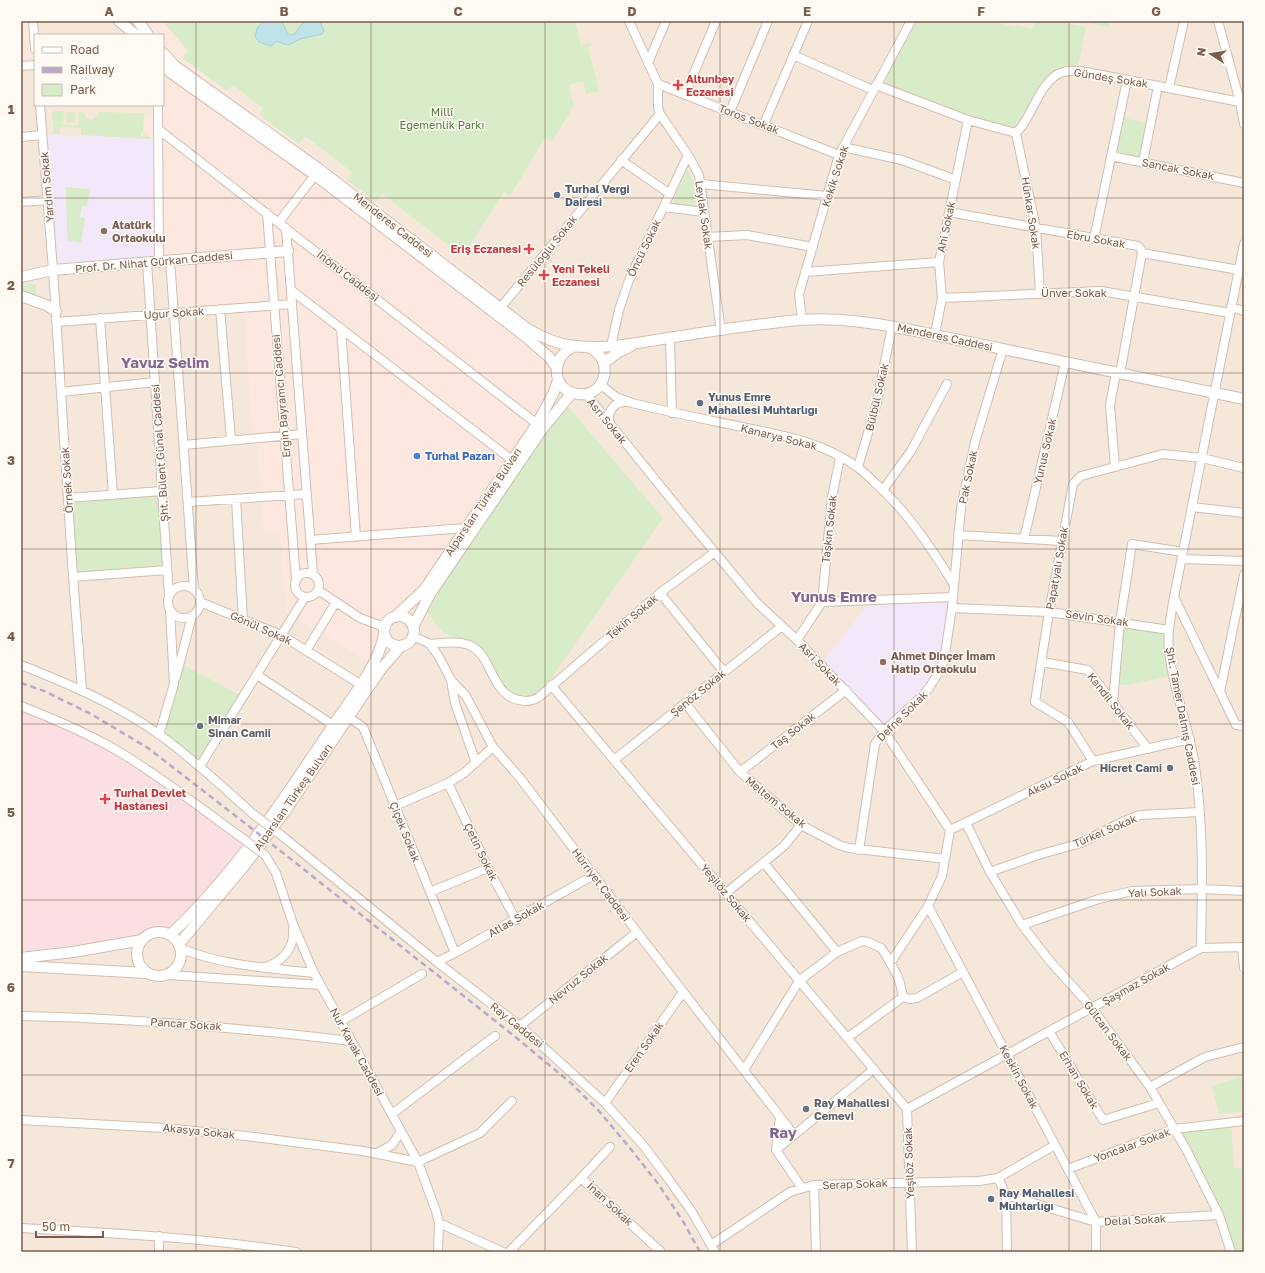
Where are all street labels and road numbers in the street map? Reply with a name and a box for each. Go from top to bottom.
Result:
street label: Gündeş Sokak [1073,65,1149,90]
street label: Toros Sokak [717,101,781,136]
street label: Kekik Sokak [818,143,851,208]
street label: Yardım Sokak [37,151,56,223]
street label: Sancak Sokak [1141,155,1215,182]
street label: Hünkar Sokak [1019,176,1044,250]
street label: Leylak Sokak [693,180,716,250]
street label: Menderes Caddesi [351,190,436,260]
street label: Ahi Sokak [934,200,957,254]
street label: Resüloğlu Sokak [514,212,579,289]
street label: Öncü Sokak [624,217,663,279]
street label: Ebru Sokak [1066,227,1126,250]
street label: İnönü Caddesi [315,247,382,304]
street label: Prof. Dr. Nihat Gürkan Caddesi [74,248,234,275]
street label: Ünver Sokak [1041,286,1107,299]
street label: Uğur Sokak [143,304,205,321]
street label: Menderes Caddesi [896,320,994,353]
street label: Ergin Bayramcı Caddesi [269,334,292,458]
street label: Bülbül Sokak [862,362,891,432]
street label: Şht. Bülent Günal Caddesi [148,384,171,522]
street label: Asri Sokak [585,395,630,446]
street label: Yunus Sokak [1031,417,1058,485]
street label: Kanarya Sokak [740,421,819,452]
street label: Alparslan Türkeş Bulvarı [442,445,524,558]
street label: Örnek Sokak [58,446,75,514]
street label: Pak Sokak [955,449,980,505]
street label: Taşkın Sokak [818,494,839,564]
street label: Papatyalı Sokak [1043,525,1070,611]
street label: Tekin Sokak [603,591,660,642]
street label: Sevin Sokak [1064,607,1130,628]
street label: Gönül Sokak [228,608,294,647]
street label: Asri Sokak [796,639,844,688]
street label: Şht. Tamer Dalmış Caddesi [1164,646,1203,786]
street label: Şenöz Sokak [667,666,728,719]
street label: Kandil Sokak [1085,670,1138,732]
street label: Defne Sokak [874,688,930,744]
street label: Taş Sokak [768,709,818,752]
street label: Alparslan Türkeş Bulvarı [251,741,335,853]
street label: Aksu Sokak [1025,760,1085,799]
street label: Meltem Sokak [743,773,809,830]
street label: Çiçek Sokak [387,800,423,864]
street label: Türkel Sokak [1071,811,1139,850]
street label: Çetin Sokak [462,821,501,883]
street label: Hürriyet Caddesi [570,845,633,924]
street label: Yeşilöz Sokak [698,861,754,924]
street label: Yalı Sokak [1128,884,1182,899]
street label: Atlas Sokak [486,898,546,939]
street label: Nevruz Sokak [546,951,610,1006]
street label: Şaşmaz Sokak [1100,960,1172,1008]
street label: Gülcan Sokak [1082,998,1135,1063]
street label: Ray Caddesi [488,999,547,1050]
street label: Nur Kavak Caddesi [328,1005,387,1098]
street label: Pancar Sokak [150,1015,222,1032]
street label: Eren Sokak [621,1019,666,1075]
street label: Keskin Sokak [997,1043,1042,1111]
street label: Erhan Sokak [1057,1048,1102,1111]
street label: Akasya Sokak [162,1120,236,1141]
street label: Yoncalar Sokak [1092,1125,1172,1164]
street label: Yeşilöz Sokak [901,1127,916,1199]
street label: Serap Sokak [822,1176,888,1191]
street label: İnan Sokak [585,1179,636,1228]
street label: Delal Sokak [1104,1211,1166,1228]

